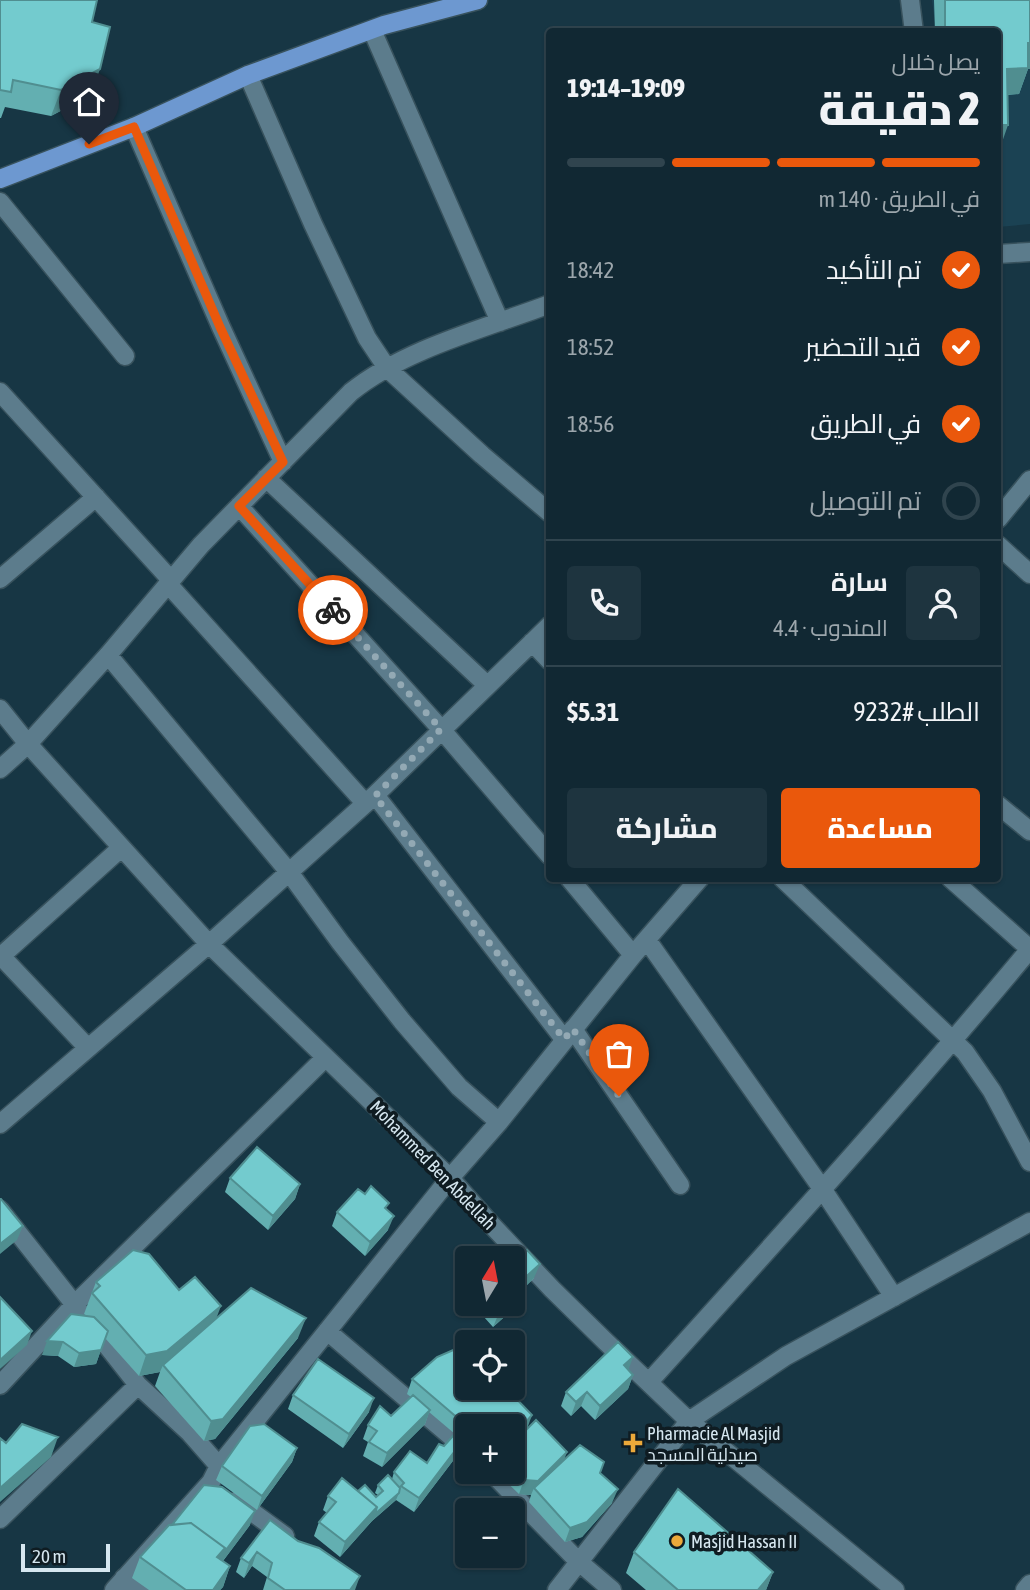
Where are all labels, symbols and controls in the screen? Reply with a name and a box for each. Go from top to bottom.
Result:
text: يصل خلال [891,49,980,75]
pin [59,72,119,144]
text: 19:09–19:14 [567,73,685,103]
text: 2 دقيقة [818,82,980,135]
icon: home [70,83,108,121]
text: في الطريق · 140 m [819,186,980,212]
icon: check [942,251,980,289]
text: تم التأكيد [826,255,921,285]
text: 18:42 [567,257,614,283]
icon: check [942,328,980,366]
text: قيد التحضير [805,332,921,362]
text: 18:52 [567,334,614,360]
icon: check [942,405,980,443]
text: في الطريق [810,409,921,439]
text: 18:56 [567,411,614,437]
text: تم التوصيل [809,486,921,516]
button: phone [567,566,641,640]
button: person [906,566,980,640]
text: سارة [831,567,888,597]
courier [298,575,368,645]
icon: bike [314,591,352,629]
text: المندوب · 4.4 [773,615,888,641]
text: $5.31 [567,697,619,727]
text: الطلب #9232 [853,697,980,727]
button: مشاركة [567,788,767,868]
button: مساعدة [781,788,980,868]
pin [589,1024,649,1096]
icon: bag [600,1035,638,1073]
street label: Mohammed Ben Abdellah [366,1096,500,1234]
north arrow [455,1246,525,1316]
map controls [455,1246,525,1568]
button: locate [455,1330,525,1400]
button: + [455,1414,525,1484]
place label: Pharmacie Al Masjid صيدلية المسجد [647,1423,781,1465]
marker: Pharmacie Al Masjid صيدلية المسجد [625,1435,641,1451]
button: − [455,1498,525,1568]
place label: Masjid Hassan II [691,1531,797,1552]
marker: Masjid Hassan II [669,1533,685,1549]
scale bar [21,1541,110,1573]
text: 20 m [32,1545,66,1567]

